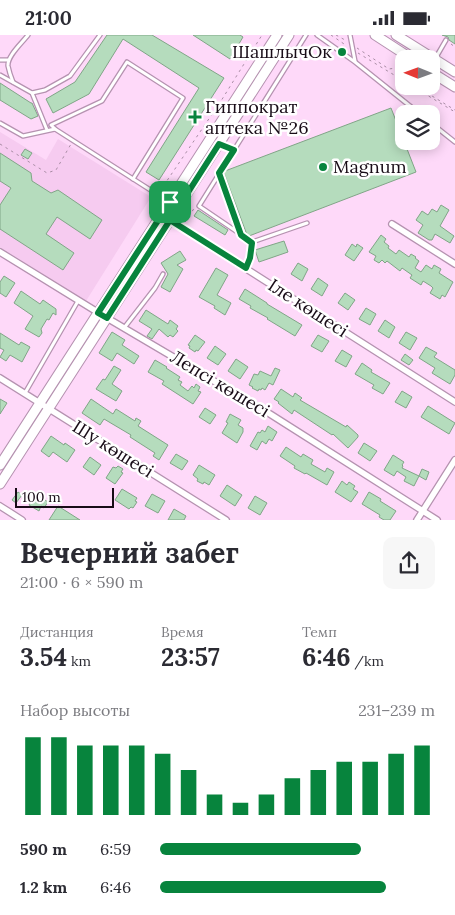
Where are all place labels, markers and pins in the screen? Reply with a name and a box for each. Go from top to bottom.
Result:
place label: ШашлычОк [232,40,332,63]
marker: ШашлычОк [336,46,348,58]
place label: Гиппократ аптека №26 [205,95,309,139]
marker: Гиппократ аптека №26 [189,111,201,123]
place label: Magnum [333,155,407,178]
marker: Magnum [317,161,329,173]
pin [149,181,191,223]

